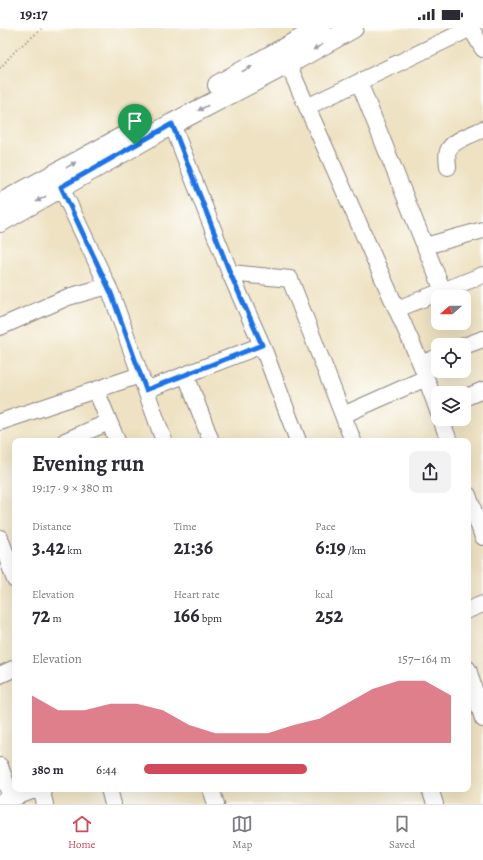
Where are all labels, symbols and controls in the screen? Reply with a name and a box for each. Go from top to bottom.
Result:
text: 19:17 [20,4,48,24]
one-way arrow [313,44,324,50]
one-way arrow [241,66,252,73]
pin [118,104,152,145]
one-way arrow [198,104,209,111]
icon: arrive [124,110,146,132]
one-way arrow [65,162,77,168]
one-way arrow [36,195,47,202]
north arrow [431,290,471,330]
map controls [431,290,471,426]
button: locate [431,338,471,378]
button: layers [431,386,471,426]
text: Evening run [32,449,144,479]
button: share [409,451,451,493]
text: 19:17 · 9 × 380 m [32,479,113,496]
text: Distance [32,519,71,534]
text: Time [174,519,197,534]
text: Pace [315,519,336,534]
text: 3.42 [32,534,65,561]
text: 21:36 [174,534,213,561]
text: 6:19 [315,534,346,561]
text: km [65,543,82,558]
text: /km [346,543,366,558]
text: Elevation [32,587,74,602]
text: Heart rate [174,587,220,602]
text: kcal [315,587,333,602]
text: 72 [32,602,50,629]
text: 166 [174,602,200,629]
text: 252 [315,602,343,629]
text: m [50,611,62,626]
text: bpm [200,611,222,626]
text: Elevation [32,650,82,667]
text: 157–164 m [398,650,451,667]
text: 380 m [32,761,64,778]
text: 6:44 [96,761,117,778]
tab: Home [68,813,96,852]
tab: Map [231,813,253,852]
tab: Saved [389,813,415,852]

